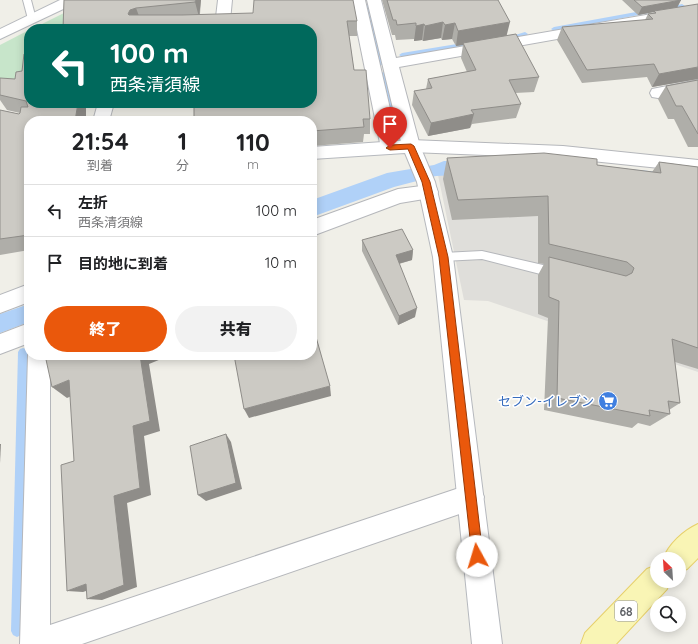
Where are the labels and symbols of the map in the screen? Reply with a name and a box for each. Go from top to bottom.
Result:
pin [373,107,407,148]
supermarket icon: セブン-イレブン [597,390,619,412]
place label: セブン-イレブン [498,393,594,409]
position arrow [456,535,498,577]
north arrow [650,552,686,588]
road number: 68 [615,601,637,621]

